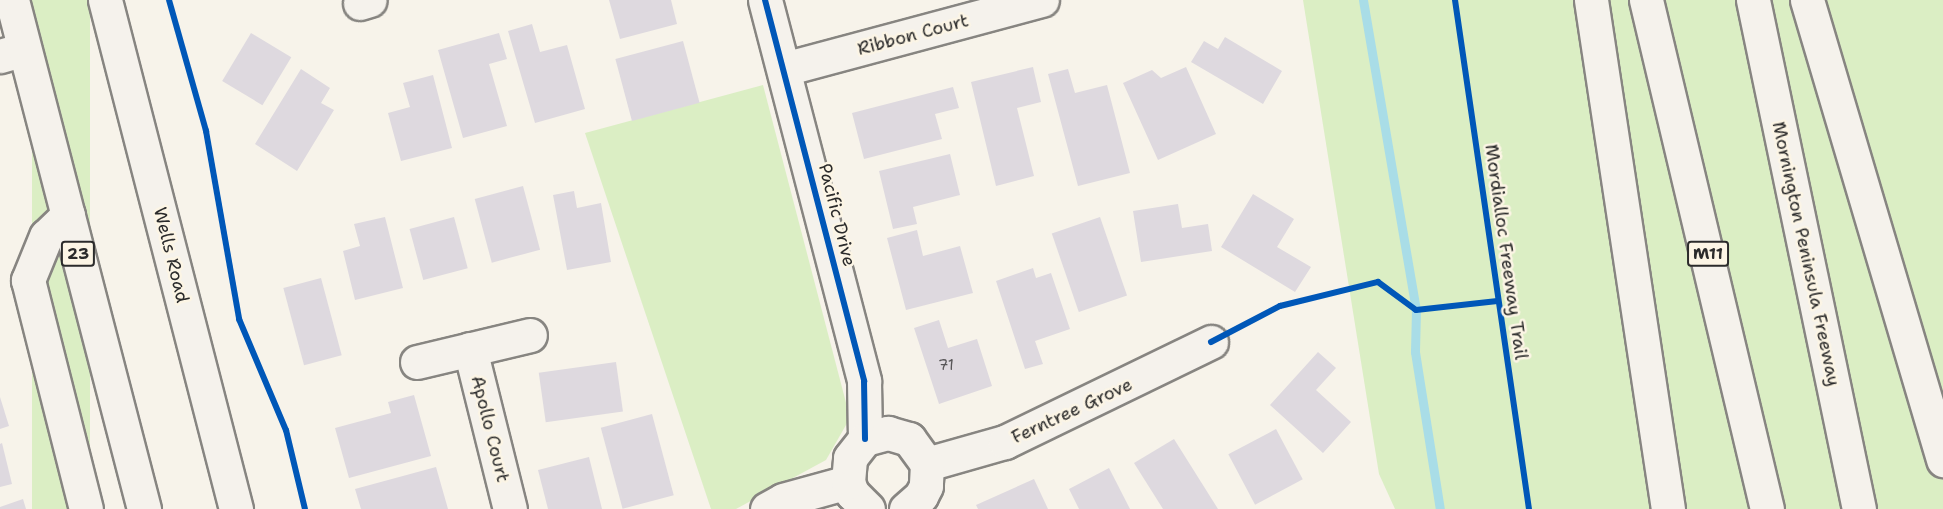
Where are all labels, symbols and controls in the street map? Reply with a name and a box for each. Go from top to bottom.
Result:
street label: Ribbon Court [855,10,971,60]
street label: Mornington Peninsula Freeway [1767,120,1845,388]
street label: Mordialloc Freeway Trail [1480,143,1532,361]
street label: Pacific Drive [814,161,860,269]
street label: Wells Road [149,205,193,305]
road number: 23 [60,241,96,267]
road number: M11 [1687,241,1729,267]
house number: 71 [938,357,954,375]
street label: Apollo Court [466,373,514,485]
street label: Ferntree Grove [1008,374,1136,448]

